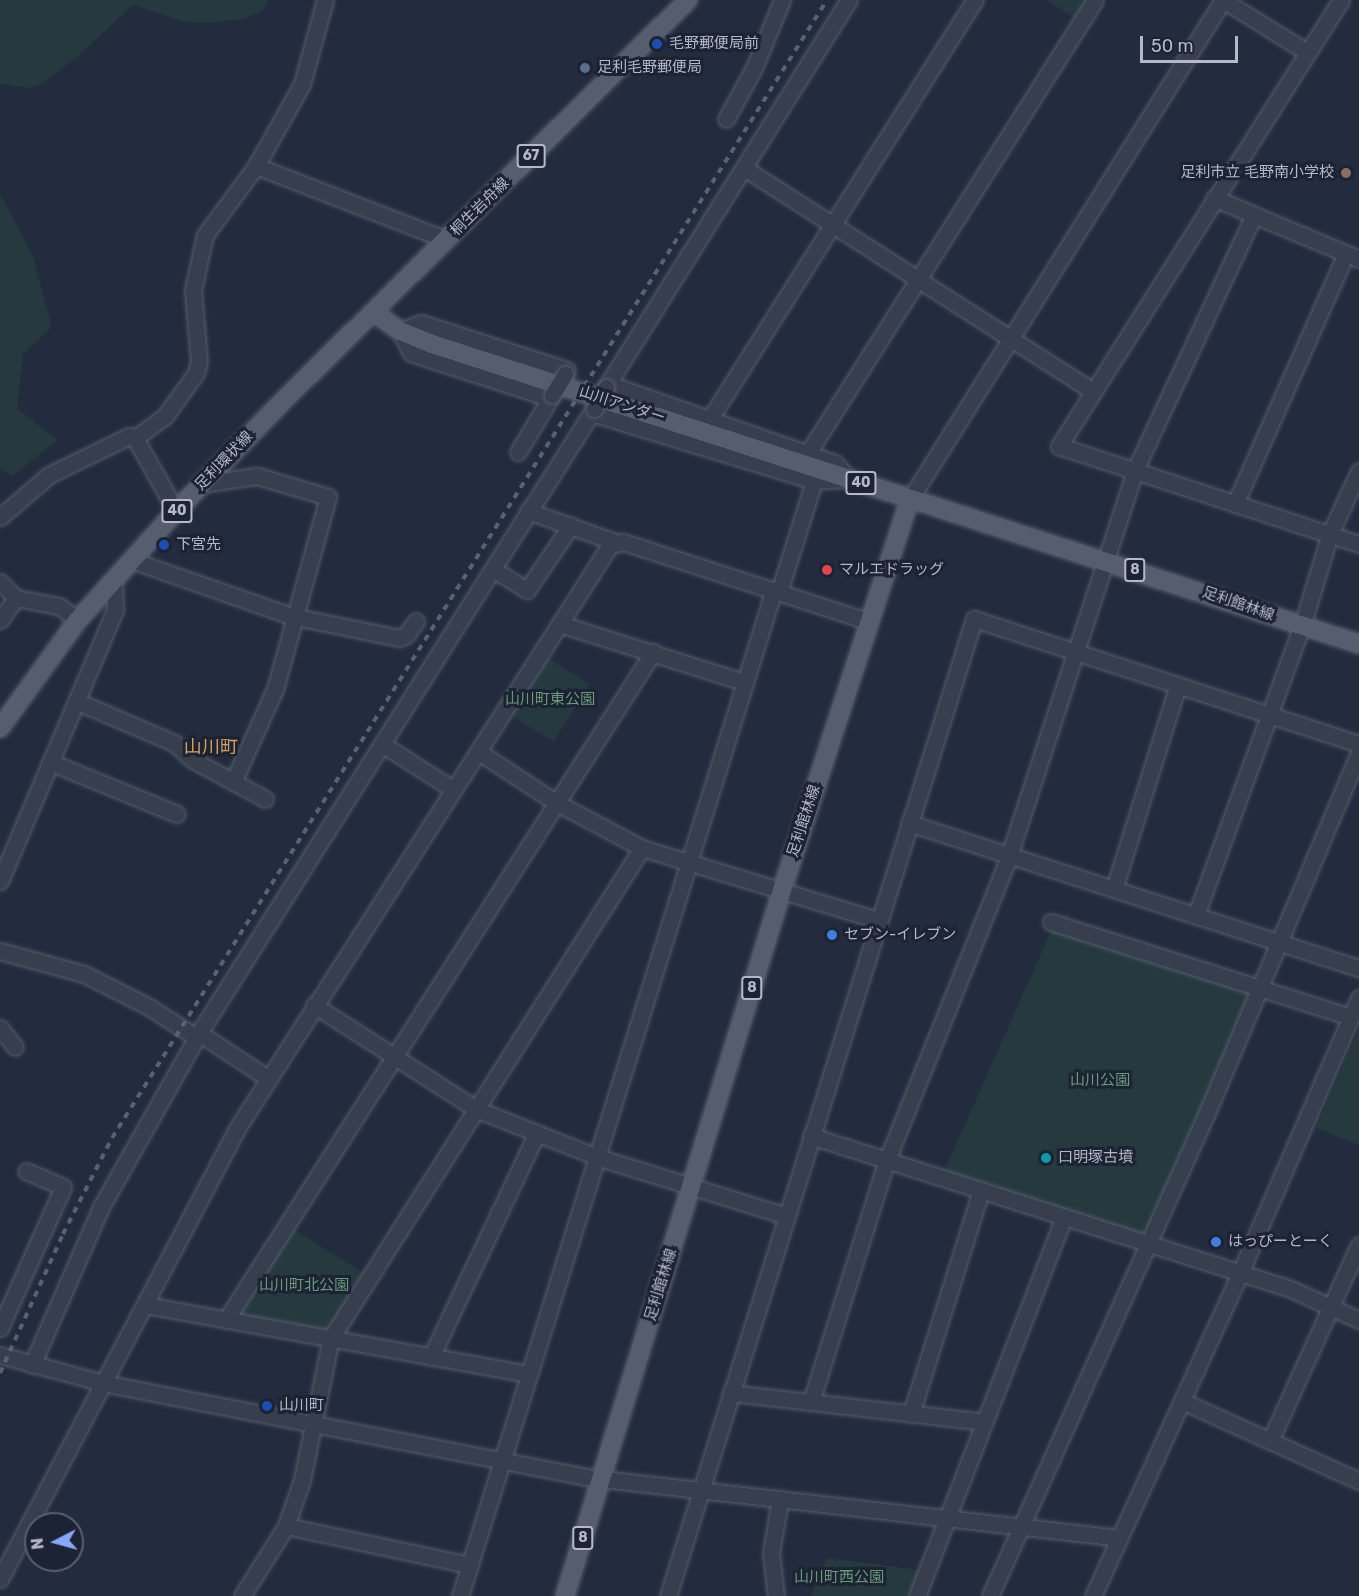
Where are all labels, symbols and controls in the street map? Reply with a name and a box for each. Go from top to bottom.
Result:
scale bar [1143,24,1240,62]
place label: 毛野郵便局前 [669,35,759,53]
text: 50 m [1151,35,1194,57]
marker: 毛野郵便局前 [650,37,664,51]
place label: 足利毛野郵便局 [597,59,702,77]
marker: 足利毛野郵便局 [578,61,592,75]
road number: 67 [516,145,546,167]
place label: 足利市立 毛野南小学校 [1180,164,1334,182]
marker: 足利市立 毛野南小学校 [1339,166,1353,180]
street label: 桐生岩舟線 [447,174,513,240]
street label: 山川アンダー [576,383,668,427]
street label: 足利環状線 [191,428,257,494]
road number: 40 [844,472,878,494]
road number: 40 [160,500,194,522]
place label: 下宮先 [176,536,221,554]
marker: 下宮先 [157,538,171,552]
road number: 8 [1123,559,1147,581]
place label: マルエドラッグ [839,561,944,579]
marker: マルエドラッグ [820,563,834,577]
street label: 足利館林線 [1200,583,1276,625]
park label: 山川町東公園 [505,691,595,709]
district label: 山川町 [184,736,238,758]
street label: 足利館林線 [784,783,824,859]
place label: セブン-イレブン [844,926,956,944]
marker: セブン-イレブン [825,928,839,942]
road number: 8 [740,977,764,999]
park label: 山川公園 [1070,1072,1130,1090]
place label: 口明塚古墳 [1058,1149,1133,1167]
marker: 口明塚古墳 [1039,1151,1053,1165]
place label: はっぴーとーく [1228,1233,1333,1251]
marker: はっぴーとーく [1209,1235,1223,1249]
street label: 足利館林線 [641,1247,681,1323]
park label: 山川町北公園 [259,1277,349,1295]
place label: 山川町 [279,1397,324,1415]
marker: 山川町 [260,1399,274,1413]
north arrow [24,1512,84,1572]
road number: 8 [571,1527,595,1549]
text: N [28,1537,48,1550]
park label: 山川町西公園 [794,1569,884,1587]

